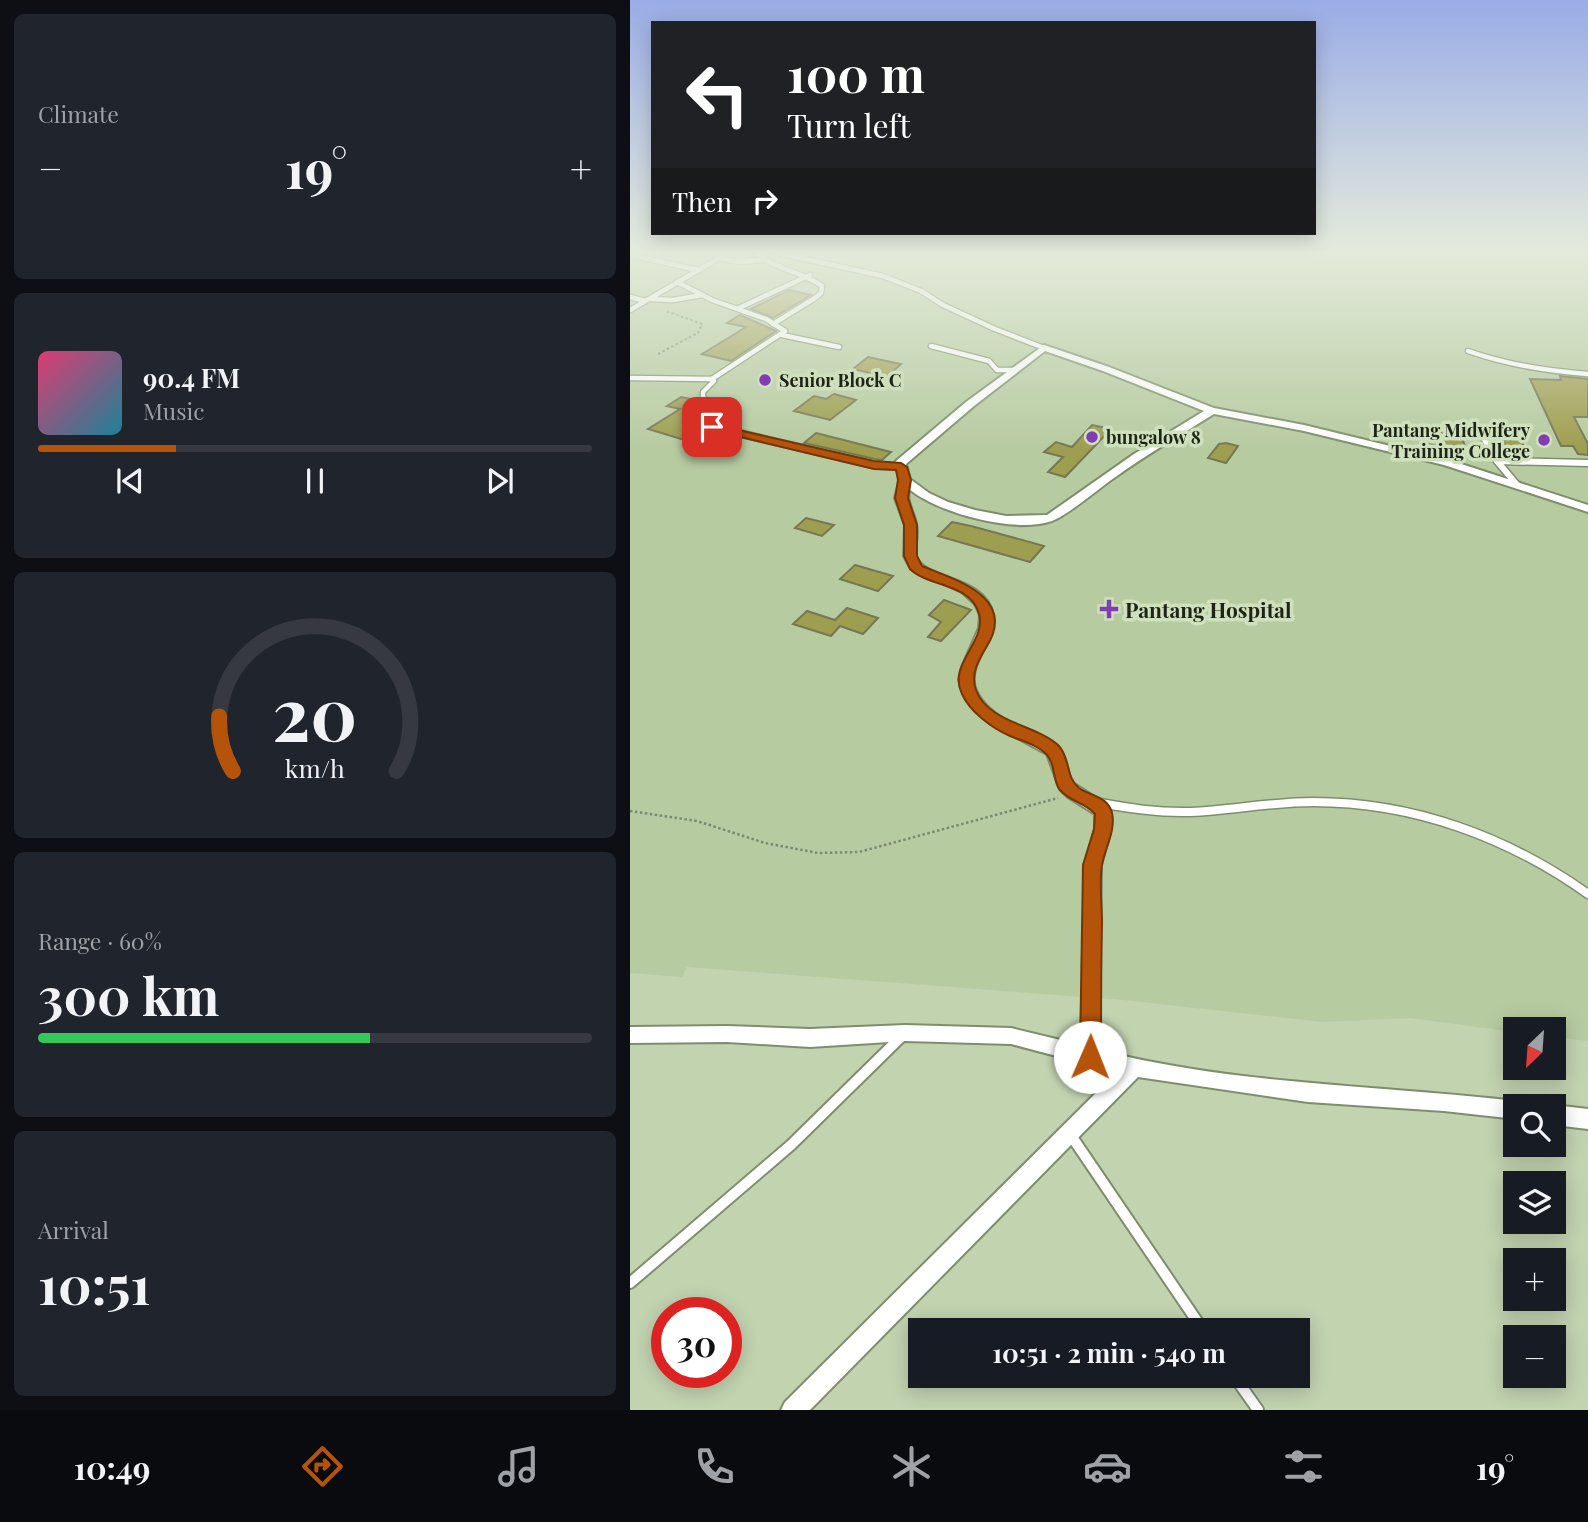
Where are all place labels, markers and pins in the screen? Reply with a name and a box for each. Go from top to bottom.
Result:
place label: Senior Block C [779,368,901,392]
marker: Senior Block C [757,372,773,388]
pin [682,397,742,457]
place label: Pantang Midwifery Training College [1372,418,1531,463]
place label: bungalow 8 [1106,425,1201,449]
marker: bungalow 8 [1084,429,1100,445]
marker: Pantang Midwifery Training College [1536,432,1552,448]
place label: Pantang Hospital [1125,595,1292,623]
marker: Pantang Hospital [1099,599,1119,619]

